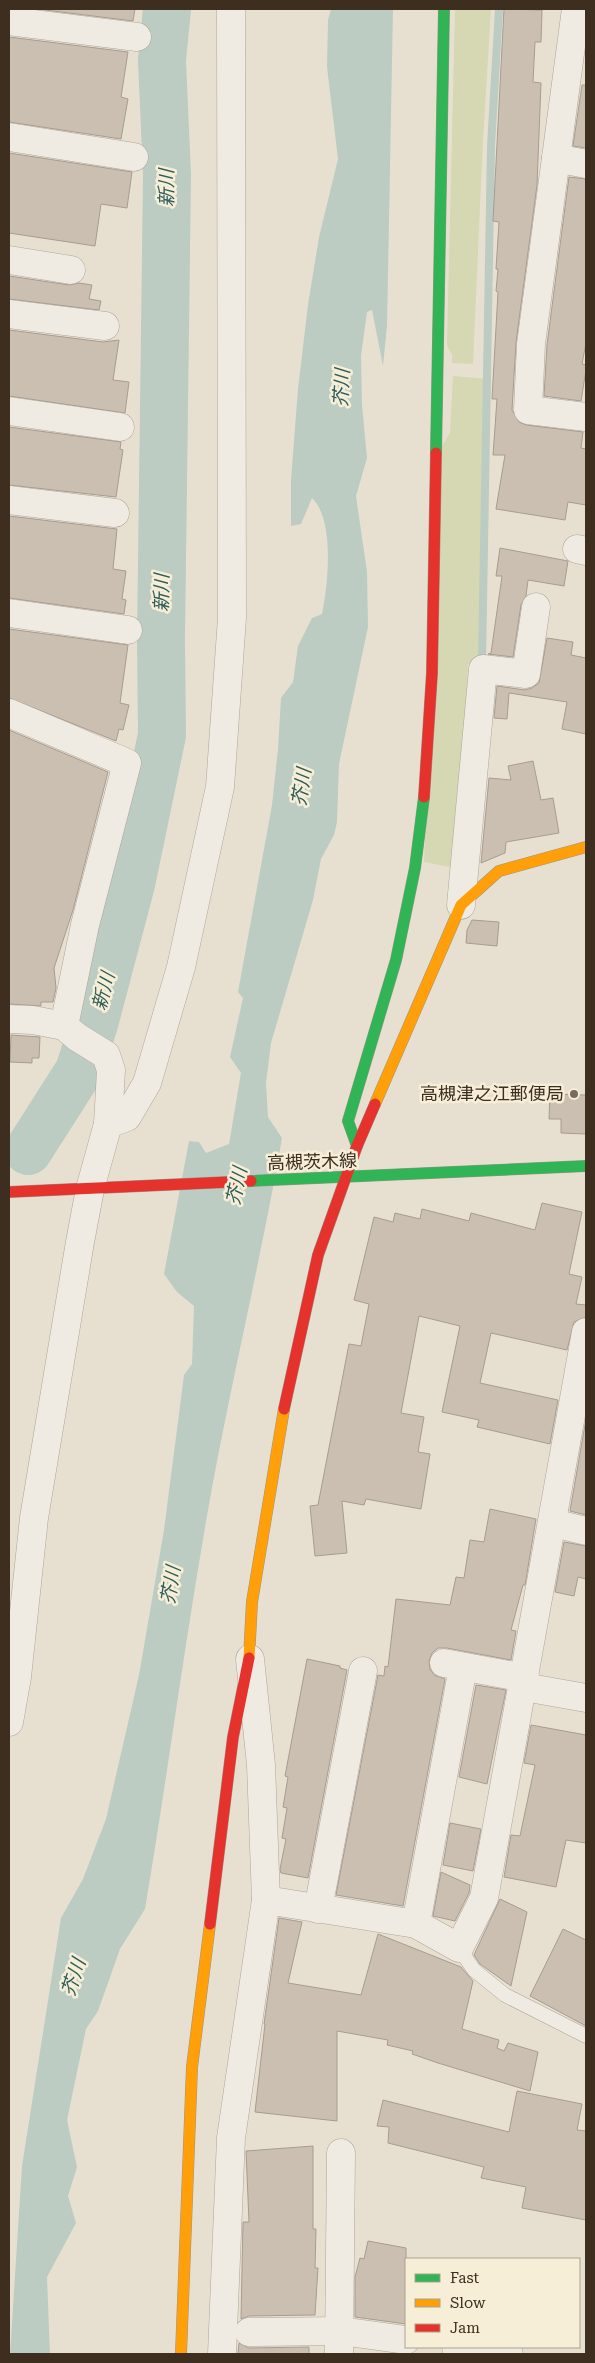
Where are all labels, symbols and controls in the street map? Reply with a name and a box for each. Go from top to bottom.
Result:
water label: 新川 [155,167,178,207]
water label: 芥川 [329,366,354,408]
water label: 新川 [150,572,173,612]
water label: 芥川 [287,765,316,807]
water label: 新川 [87,968,120,1012]
place label: 高槻津之江郵便局 [420,1083,564,1104]
marker: 高槻津之江郵便局 [568,1088,580,1100]
street label: 高槻茨木線 [267,1149,357,1174]
water label: 芥川 [221,1163,252,1207]
water label: 芥川 [156,1563,185,1606]
water label: 芥川 [57,1954,91,1999]
legend [405,2258,580,2348]
text: Fast [450,2269,480,2287]
text: Slow [450,2294,486,2312]
text: Jam [450,2319,480,2337]

